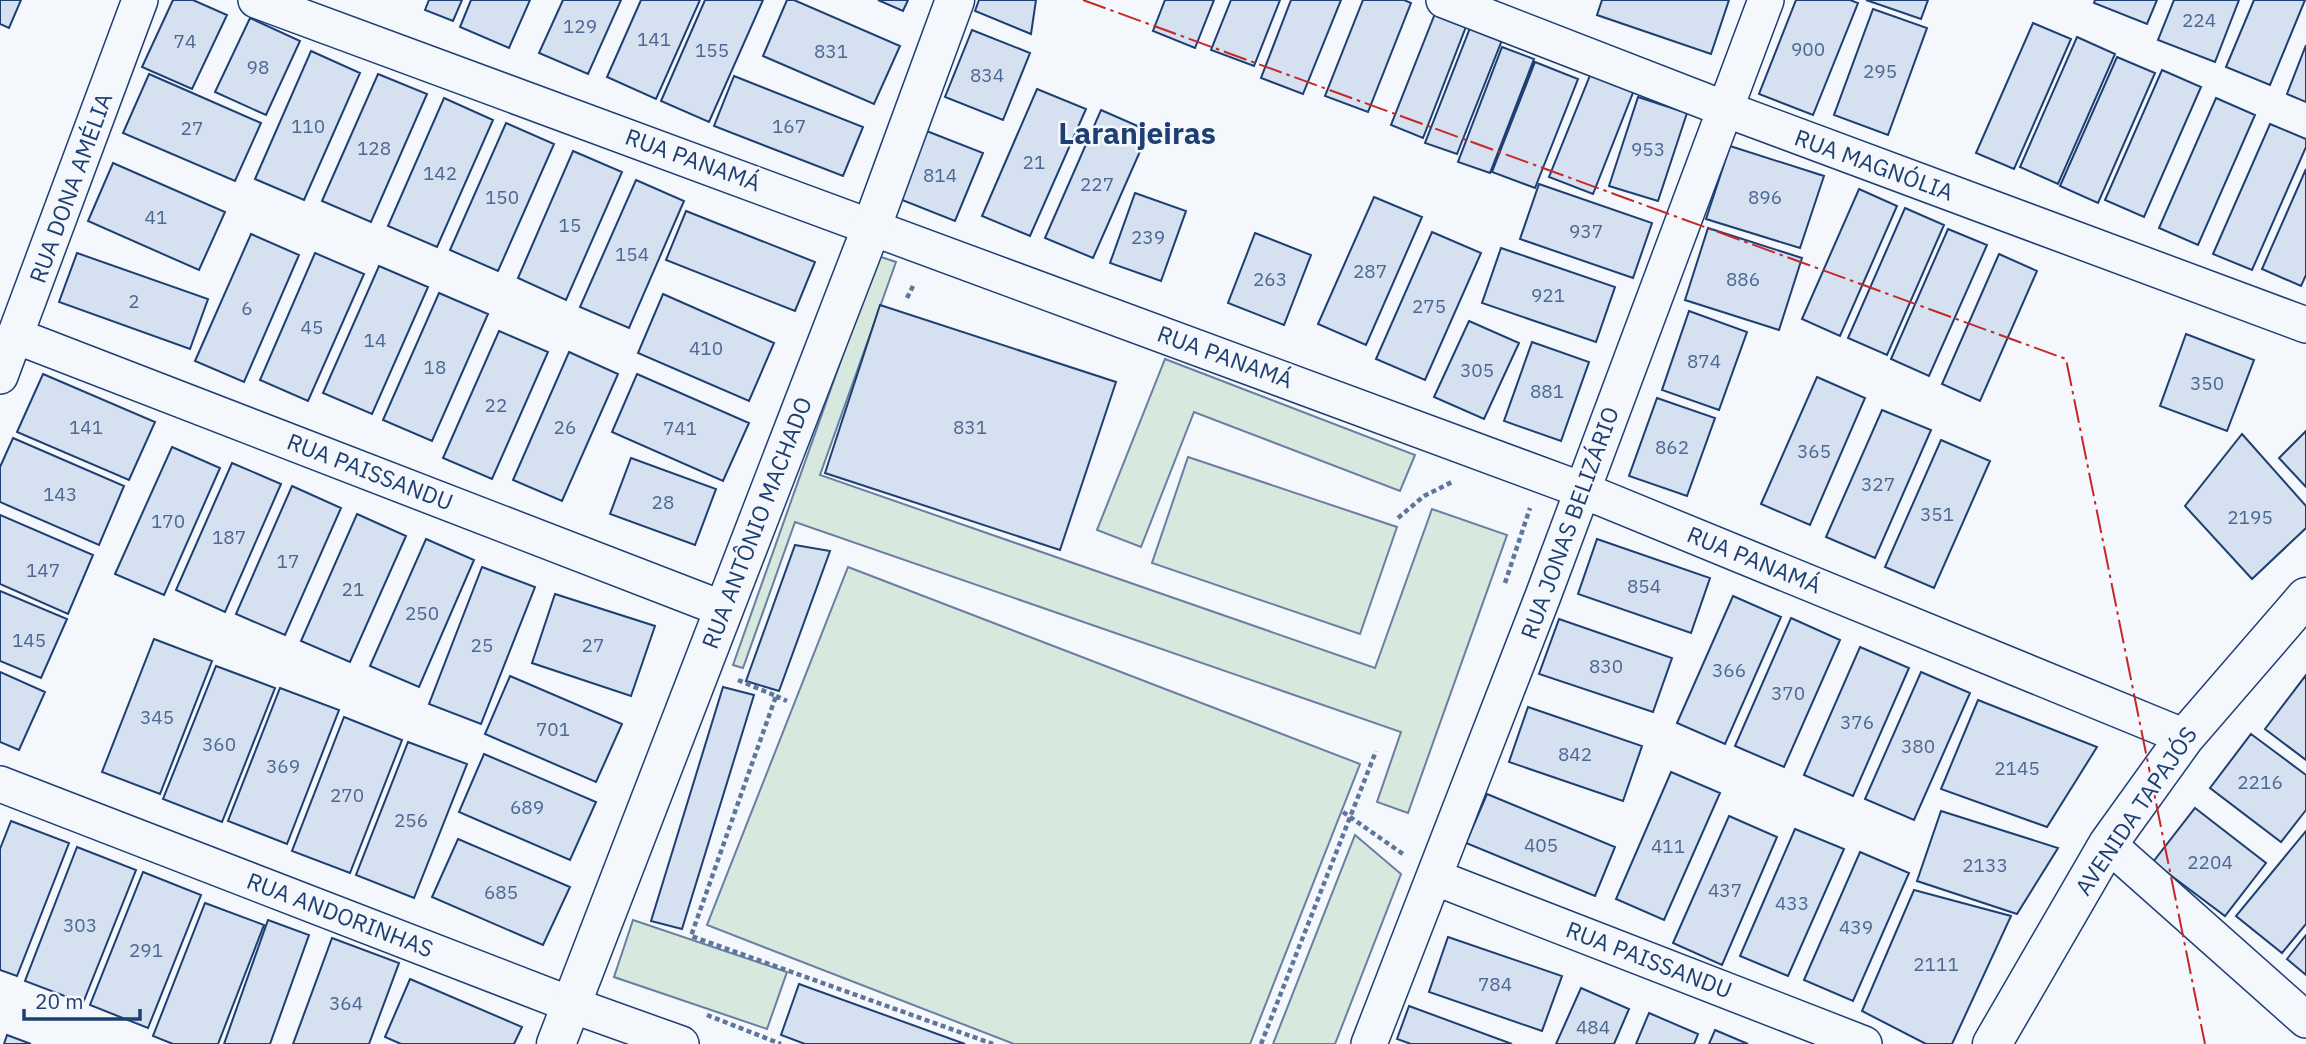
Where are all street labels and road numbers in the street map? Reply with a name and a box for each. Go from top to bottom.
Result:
street label: RUA DONA AMÉLIA [22,88,119,287]
street label: RUA PANAMÁ [622,121,765,198]
street label: RUA MAGNÓLIA [1791,121,1958,207]
street label: RUA PANAMÁ [1154,318,1297,395]
street label: RUA ANTÔNIO MACHADO [694,393,818,653]
street label: RUA JONAS BELIZÁRIO [1513,402,1625,643]
street label: RUA PAISSANDU [283,426,458,516]
street label: RUA PANAMÁ [1683,519,1826,600]
street label: AVENIDA TAPAJÓS [2067,720,2203,901]
street label: RUA ANDORINHAS [243,865,438,963]
street label: RUA PAISSANDU [1562,914,1737,1004]

